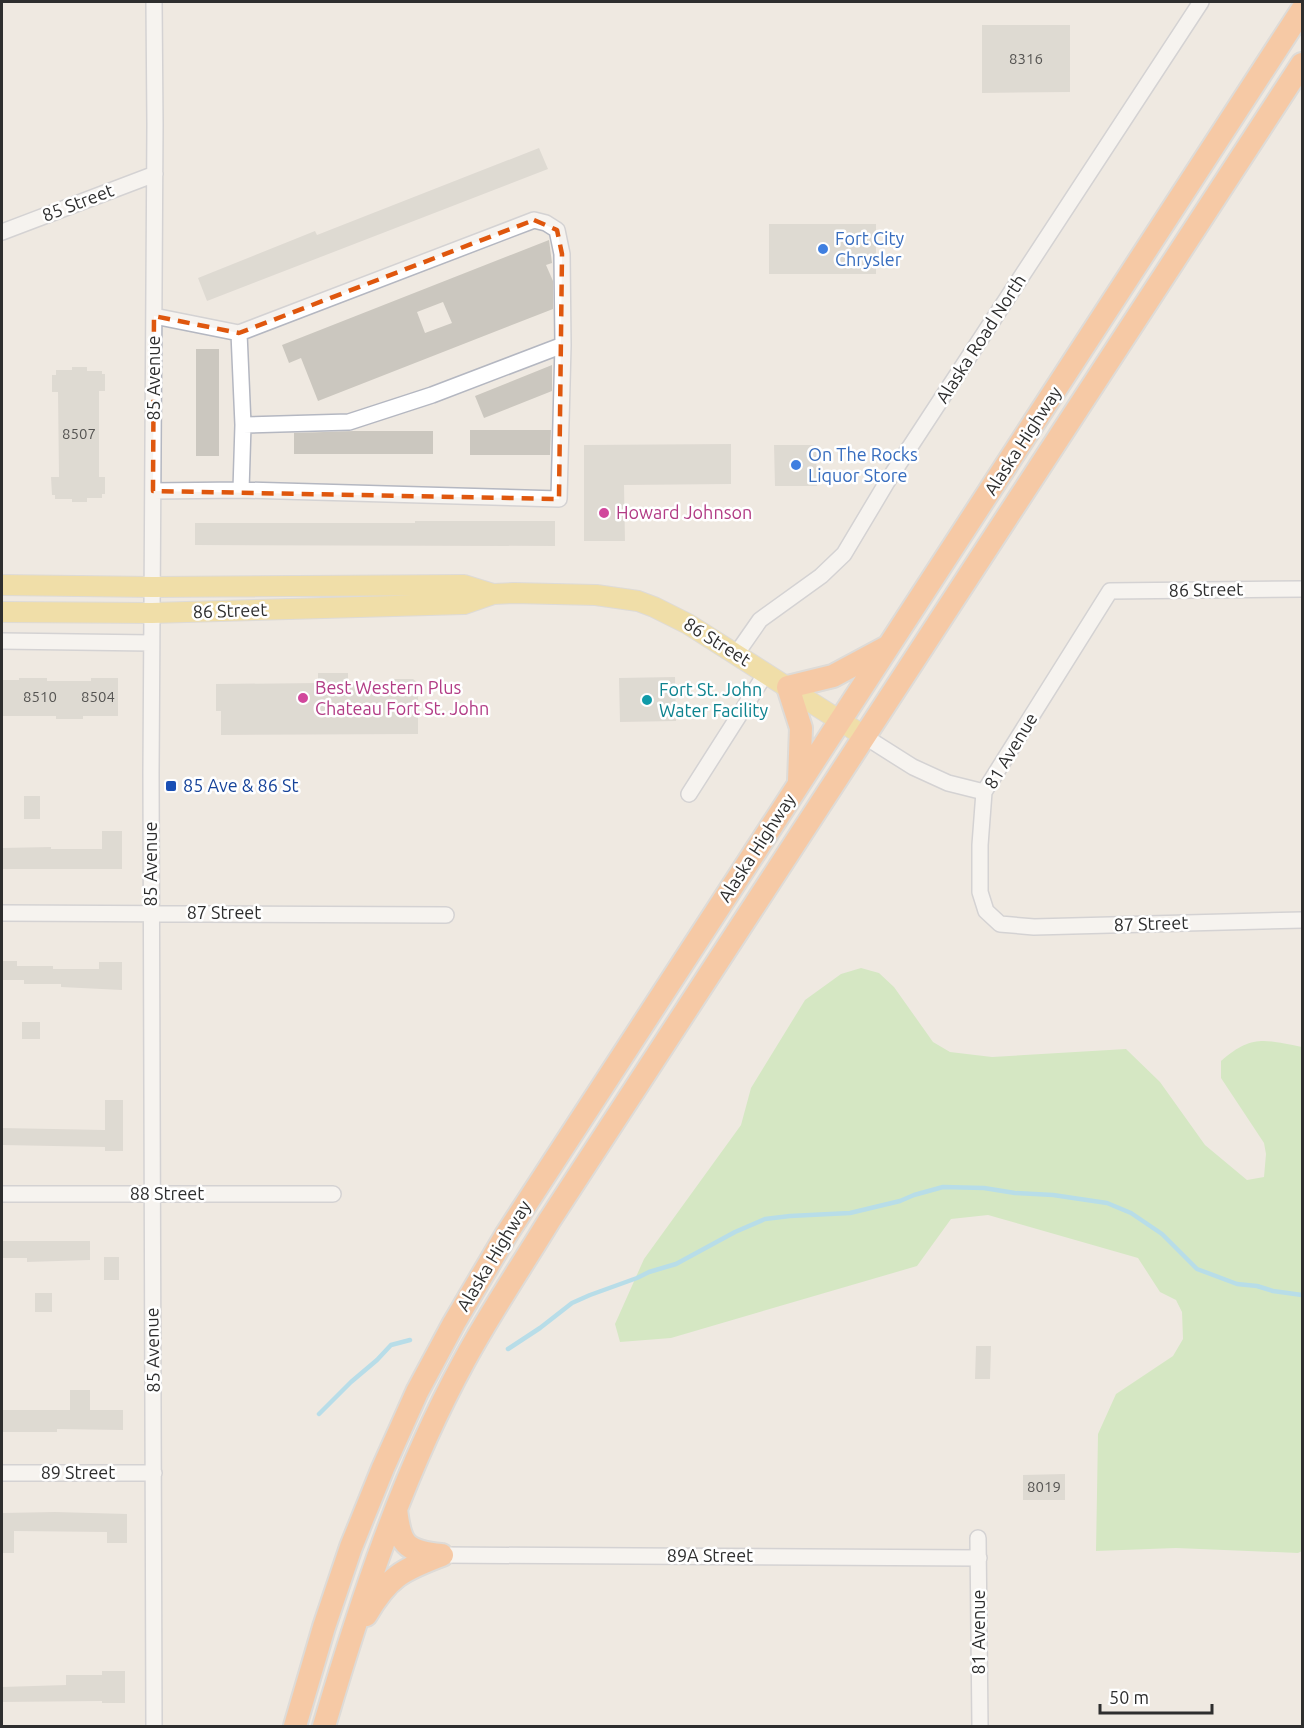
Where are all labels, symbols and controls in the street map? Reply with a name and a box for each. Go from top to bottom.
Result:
house number: 8316 [1009,50,1043,67]
street label: 85 Street [39,179,116,225]
place label: Fort City Chrysler [835,228,904,269]
marker: Fort City Chrysler [816,242,830,256]
street label: Alaska Road North [931,270,1029,406]
street label: 85 Avenue [143,335,163,421]
street label: Alaska Highway [980,382,1065,498]
house number: 8507 [62,425,96,442]
place label: On The Rocks Liquor Store [808,444,918,485]
marker: On The Rocks Liquor Store [789,458,803,472]
place label: Howard Johnson [616,502,752,522]
marker: Howard Johnson [597,506,611,520]
street label: 86 Street [1168,578,1243,600]
street label: 86 Street [192,599,268,621]
street label: 86 Street [681,613,754,669]
place label: Best Western Plus Chateau Fort St. John [315,677,489,718]
place label: Fort St. John Water Facility [659,679,768,720]
house number: 8510 [23,688,57,705]
house number: 8504 [81,688,115,705]
marker: Best Western Plus Chateau Fort St. John [296,691,310,705]
marker: Fort St. John Water Facility [640,693,654,707]
street label: 81 Avenue [980,709,1041,792]
place label: 85 Ave & 86 St [183,775,299,795]
marker: 85 Ave & 86 St [164,779,178,793]
street label: Alaska Highway [714,789,799,905]
street label: 85 Avenue [140,821,160,907]
street label: 87 Street [187,902,261,922]
street label: 87 Street [1113,912,1189,934]
street label: 88 Street [130,1183,204,1203]
street label: Alaska Highway [452,1196,534,1314]
street label: 85 Avenue [141,1307,163,1393]
street label: 89 Street [41,1462,115,1482]
house number: 8019 [1027,1478,1061,1495]
street label: 89A Street [667,1545,753,1565]
street label: 81 Avenue [968,1589,988,1675]
scale bar [1100,1677,1212,1715]
text: 50 m [1109,1687,1149,1707]

